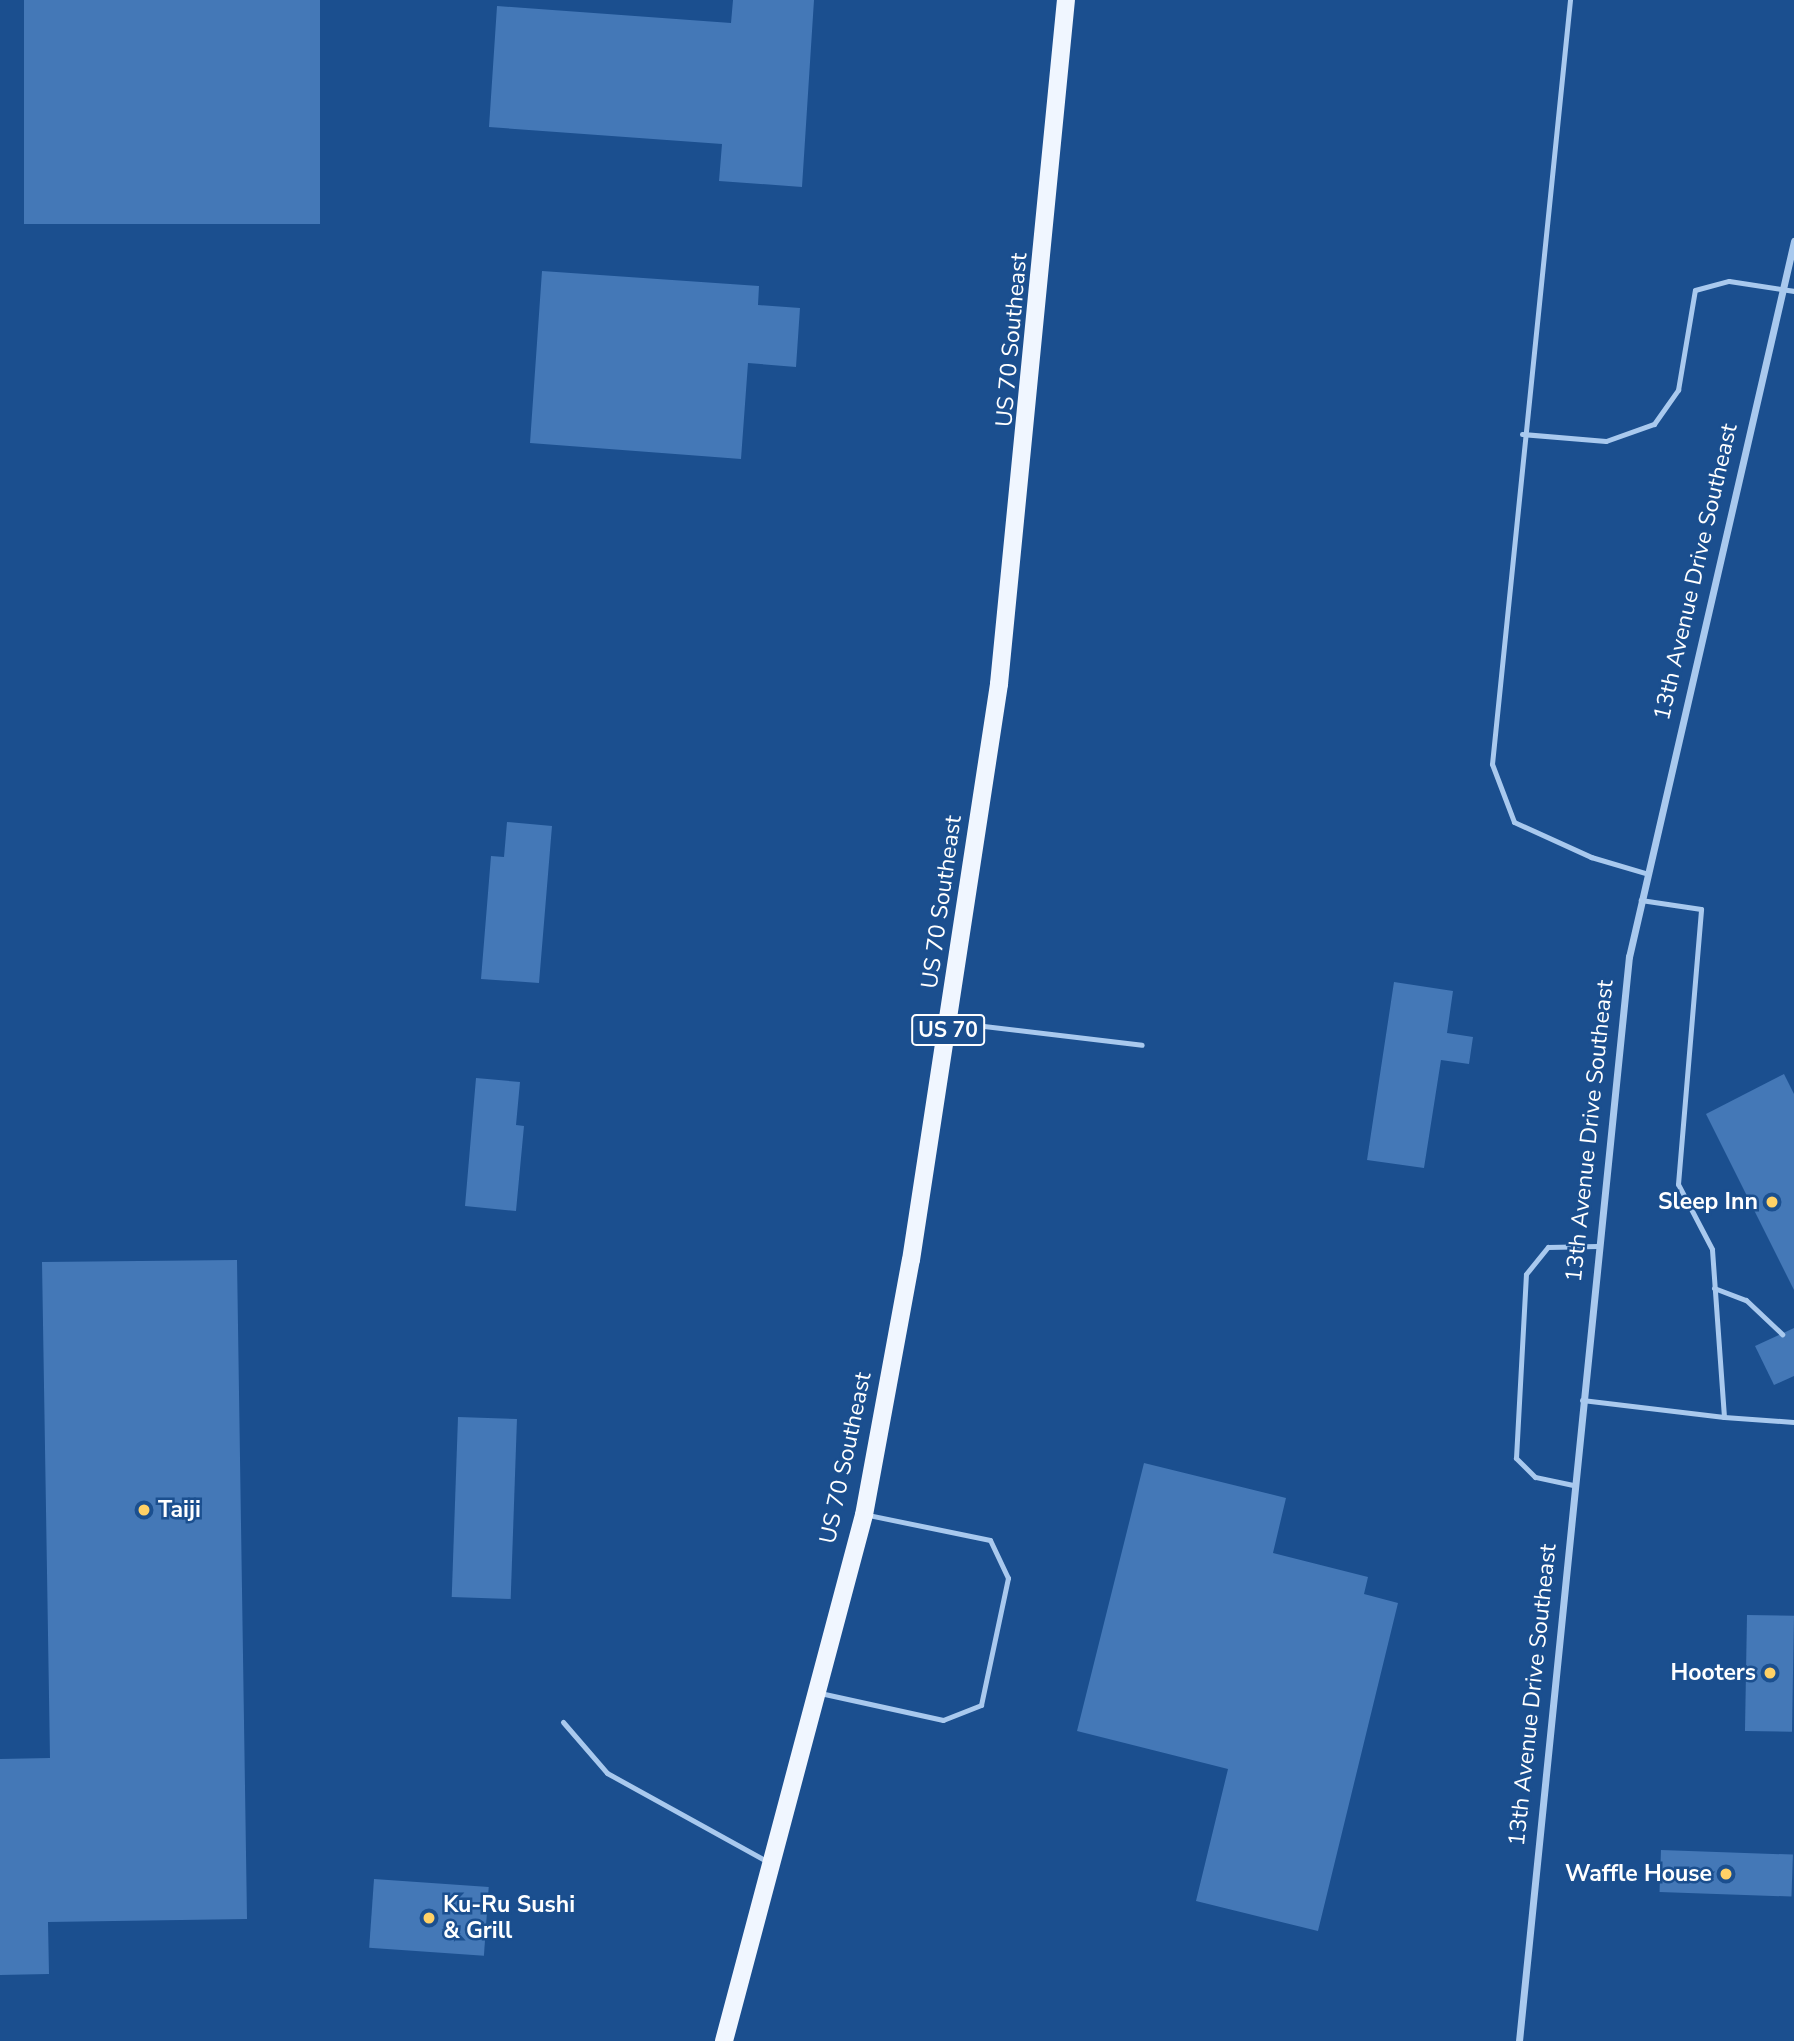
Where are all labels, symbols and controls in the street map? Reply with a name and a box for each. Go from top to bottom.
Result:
street label: US 70 Southeast [991,252,1033,428]
street label: 13th Avenue Drive Southeast [1648,421,1744,723]
street label: US 70 Southeast [916,814,968,990]
street label: 13th Avenue Drive Southeast [1560,979,1620,1283]
road number: US 70 [909,1012,986,1048]
place label: Sleep Inn [1658,1188,1758,1216]
marker: Sleep Inn [1764,1194,1780,1210]
street label: US 70 Southeast [814,1370,878,1546]
place label: Taiji [158,1496,201,1524]
marker: Taiji [136,1502,152,1518]
street label: 13th Avenue Drive Southeast [1503,1543,1563,1847]
place label: Hooters [1671,1659,1756,1687]
marker: Hooters [1762,1665,1778,1681]
place label: Waffle House [1565,1860,1712,1888]
marker: Waffle House [1718,1866,1734,1882]
place label: Ku-Ru Sushi & Grill [443,1891,575,1945]
marker: Ku-Ru Sushi & Grill [421,1910,437,1926]

